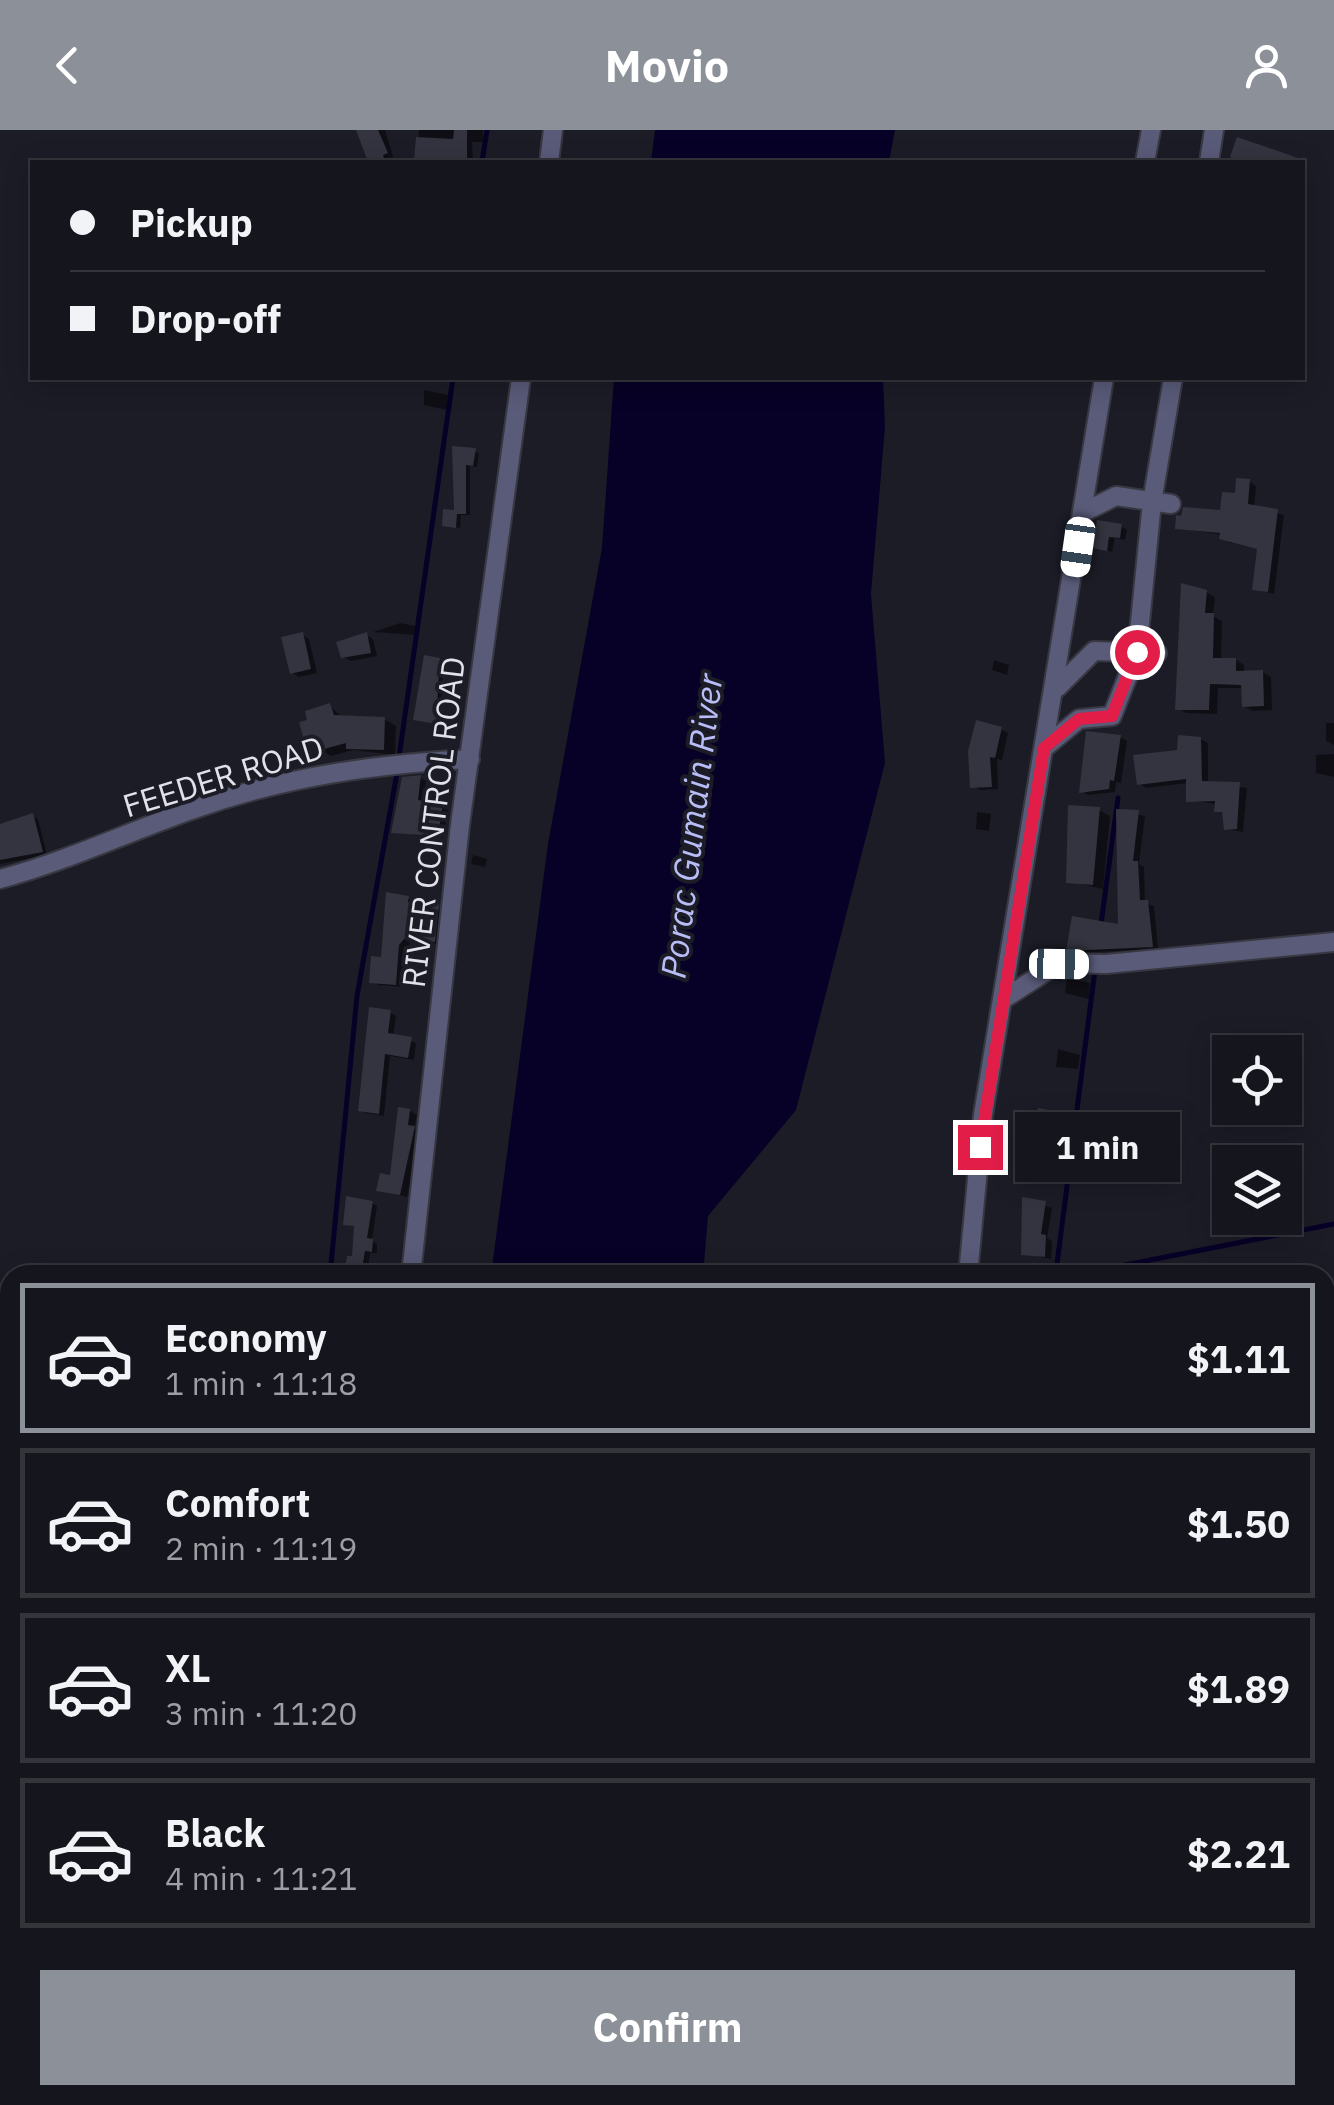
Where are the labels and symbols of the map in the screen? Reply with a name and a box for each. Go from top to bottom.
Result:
car [1059,515,1097,579]
route start [1115,630,1160,675]
street label: RIVER CONTROL ROAD [392,654,474,990]
water label: Porac Gumain River [650,670,733,981]
street label: FEEDER ROAD [118,726,328,826]
car [1029,948,1089,980]
callout: 1 min [1015,1112,1180,1182]
route end [958,1125,1003,1170]

